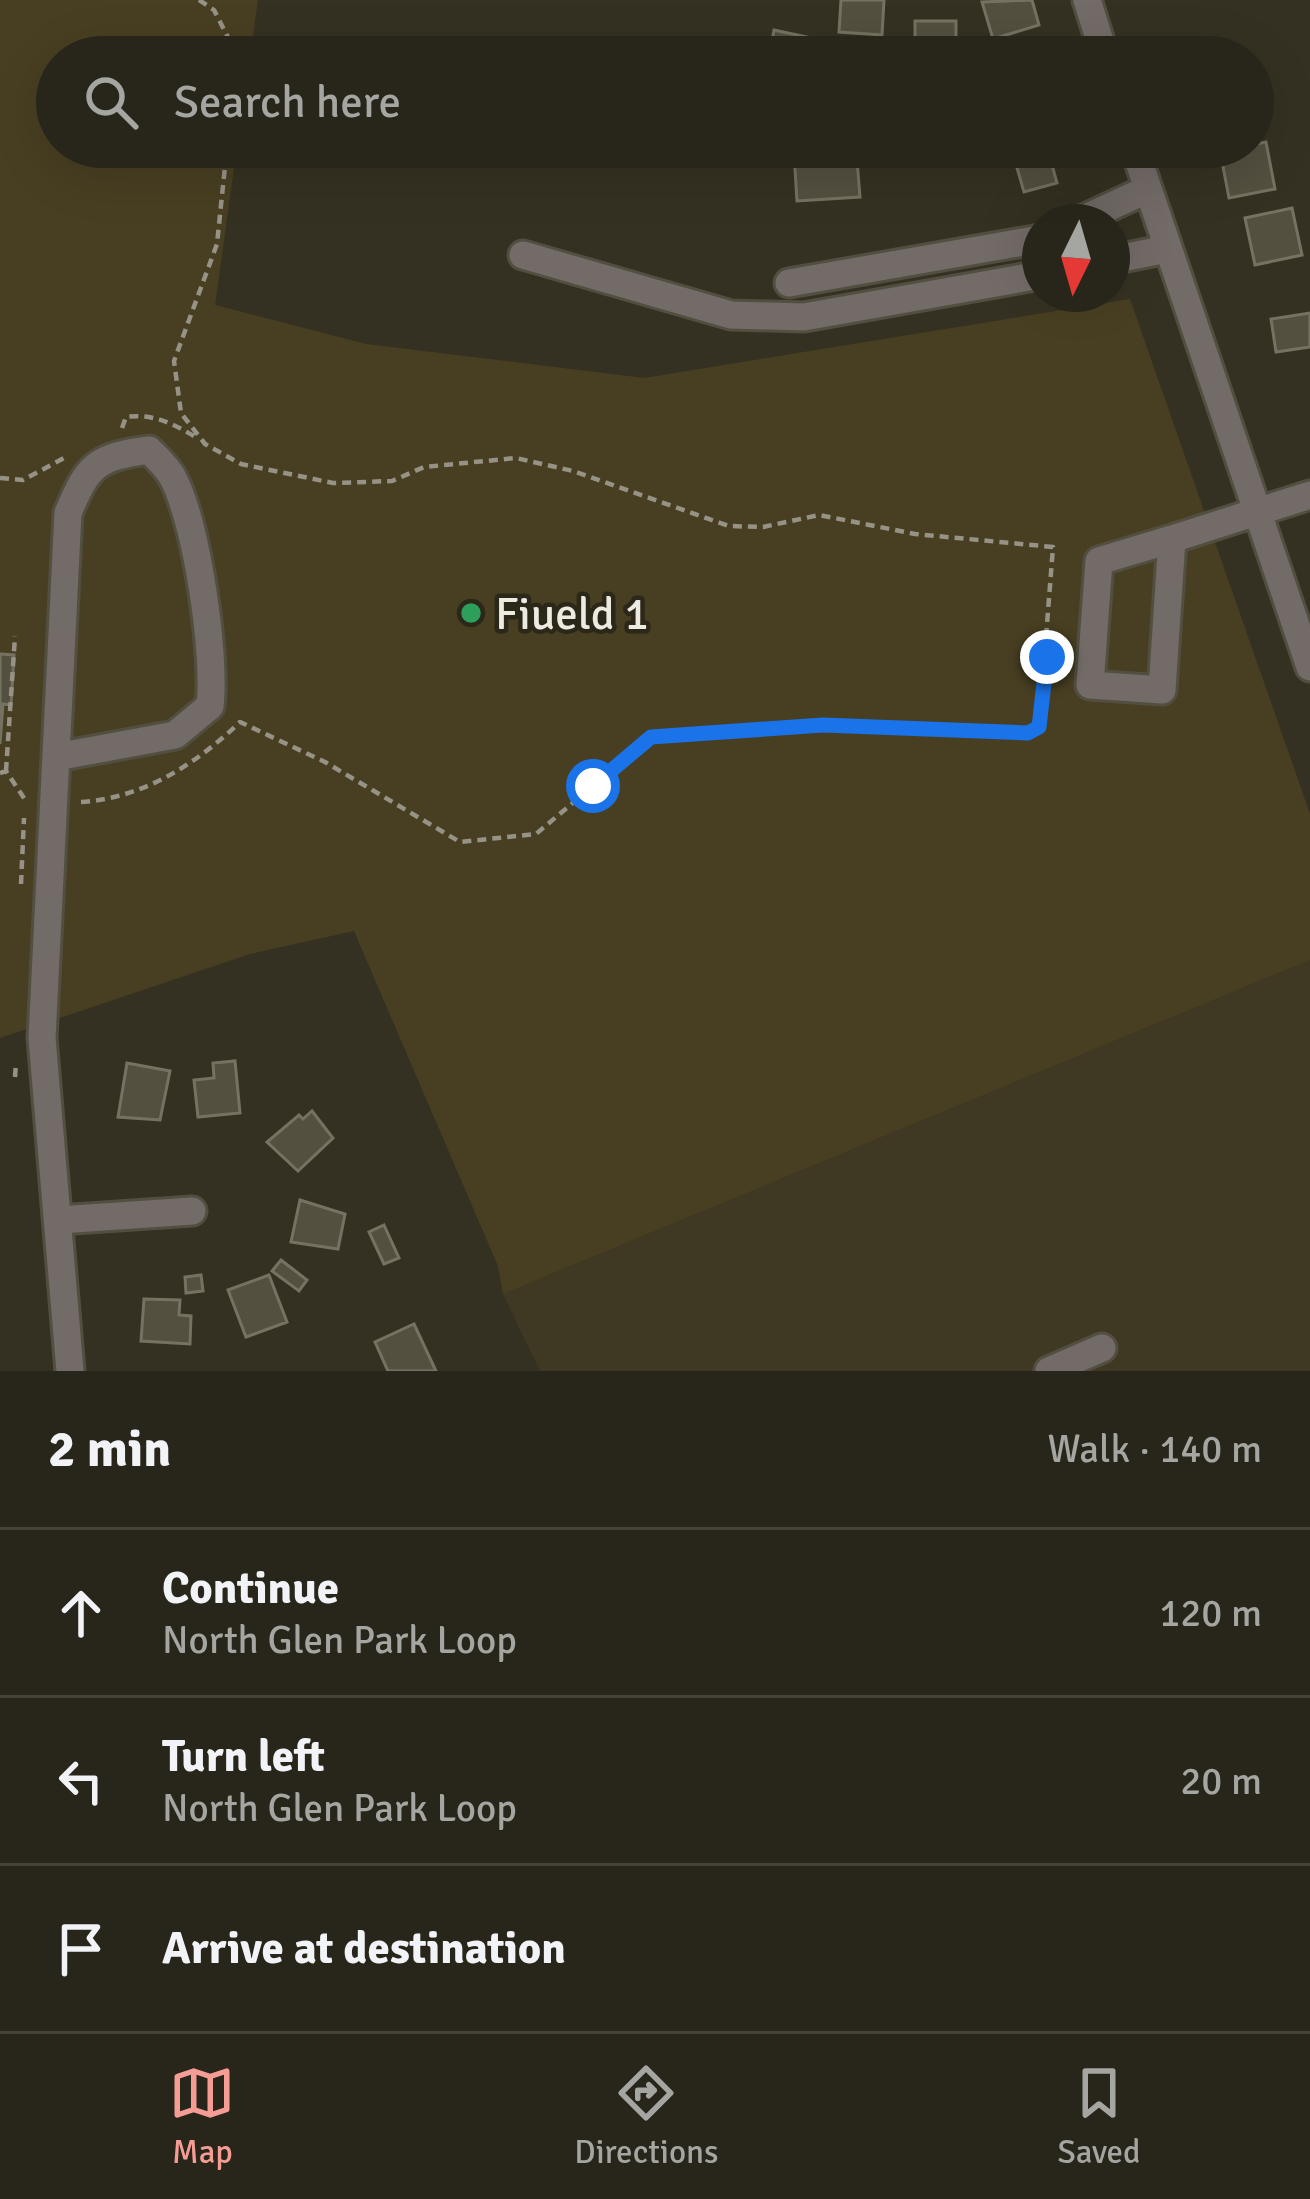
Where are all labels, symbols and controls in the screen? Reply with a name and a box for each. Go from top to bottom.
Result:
search box [36,36,1274,168]
icon: search [78,69,144,135]
text: Search here [174,75,401,130]
north arrow [1022,204,1130,312]
place label: Fiueld 1 [495,587,649,642]
marker: Fiueld 1 [458,600,484,626]
route end [1020,630,1074,684]
route start [566,759,620,813]
text: 2 min [48,1418,171,1481]
text: Walk · 140 m [1048,1425,1262,1473]
text: Continue [162,1561,339,1616]
icon: ahead [48,1580,114,1646]
text: 120 m [1159,1589,1262,1637]
text: North Glen Park Loop [162,1616,517,1664]
text: Turn left [162,1729,325,1784]
icon: left [48,1748,114,1814]
text: 20 m [1180,1757,1262,1805]
text: North Glen Park Loop [162,1784,517,1832]
icon: arrive [48,1916,114,1982]
text: Arrive at destination [162,1921,566,1976]
tab: Map [169,2060,235,2173]
tab: Directions [574,2060,719,2173]
tab: Saved [1057,2060,1141,2173]

